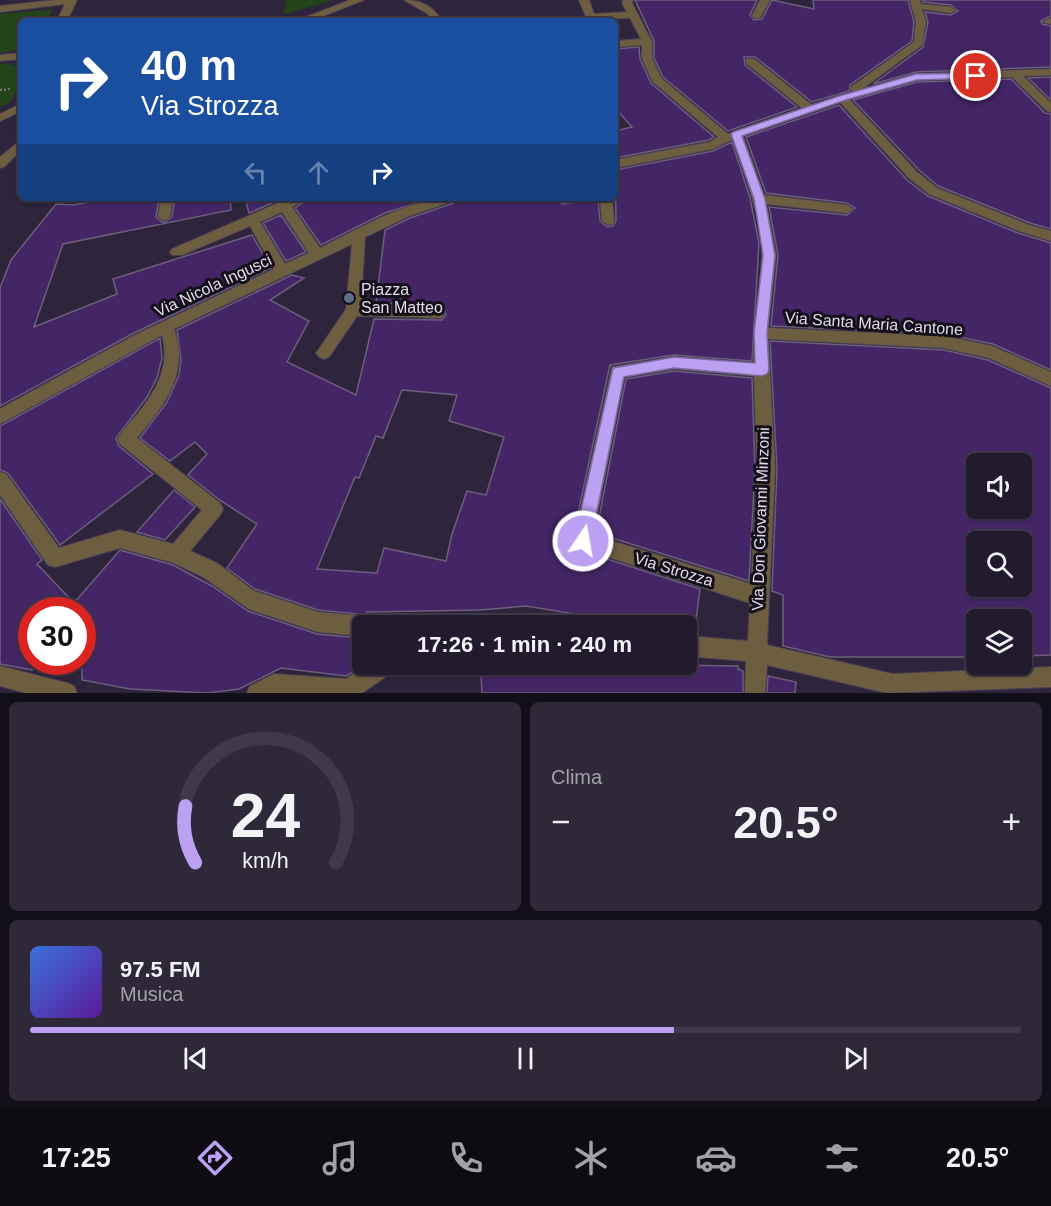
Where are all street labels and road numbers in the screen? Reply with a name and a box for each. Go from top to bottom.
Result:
street label: Via Nicola Ingusci [152,251,274,320]
street label: Via Santa Maria Cantone [784,309,964,338]
street label: Via Don Giovanni Minzoni [749,427,772,611]
street label: Via Strozza [632,549,715,590]

